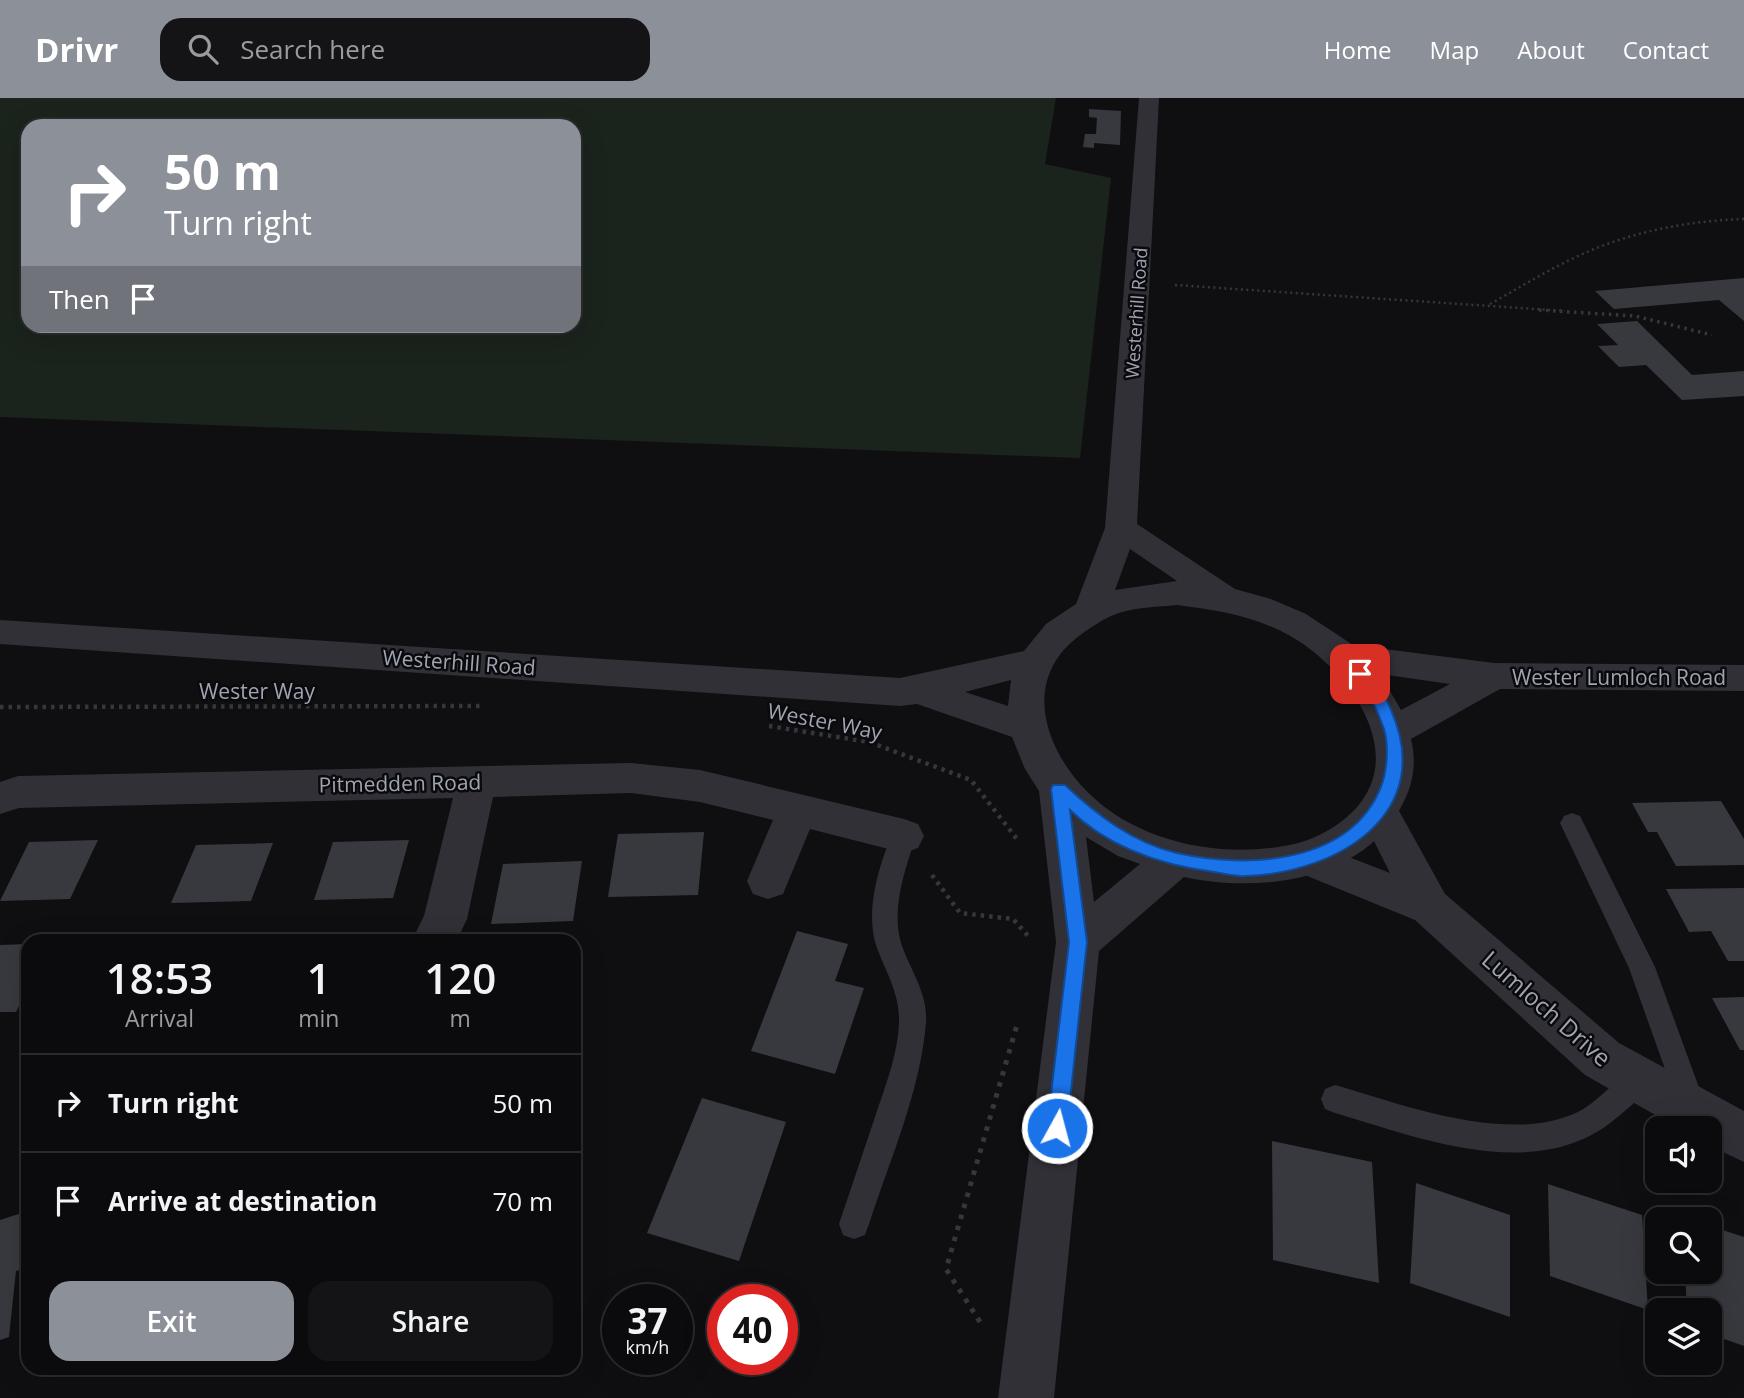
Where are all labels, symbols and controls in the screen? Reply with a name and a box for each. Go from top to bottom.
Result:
search box [160,18,650,81]
text: Drivr [35,27,118,72]
icon: search [184,30,222,68]
text: Search here [240,31,385,67]
text: Home [1324,33,1392,66]
text: Map [1430,33,1479,66]
text: About [1517,33,1585,66]
text: Contact [1623,33,1709,66]
text: 50 m [164,138,281,204]
icon: right [49,147,140,238]
text: Turn right [164,201,312,244]
street label: Westerhill Road [1119,247,1153,379]
icon: arrive [124,280,162,318]
text: Then [49,281,110,317]
street label: Westerhill Road [382,643,536,681]
pin [1330,644,1390,704]
icon: arrive [1341,655,1379,693]
street label: Wester Lumloch Road [1512,663,1726,691]
street label: Wester Way [199,677,316,705]
street label: Wester Way [765,696,885,746]
street label: Pitmedden Road [318,768,482,798]
street label: Lumloch Drive [1475,943,1619,1073]
text: 18:53 [106,949,213,1006]
text: 1 [307,949,331,1006]
text: 120 [424,949,496,1006]
text: Arrival [125,1002,194,1034]
text: min [298,1002,339,1034]
text: m [450,1002,471,1034]
icon: right [49,1084,87,1122]
text: Turn right [108,1085,239,1121]
text: 50 m [492,1085,553,1121]
position arrow [1020,1091,1094,1165]
map controls [1645,1116,1722,1375]
button: sound [1645,1116,1722,1193]
icon: arrive [49,1182,87,1220]
text: Arrive at destination [108,1183,377,1219]
text: 70 m [492,1183,553,1219]
button: search [1645,1207,1722,1284]
button: Exit [49,1281,294,1361]
button: Share [308,1281,553,1361]
speed limit sign: 40 [707,1284,798,1375]
text: 37 [627,1297,668,1344]
button: layers [1645,1298,1722,1375]
text: km/h [626,1335,669,1359]

